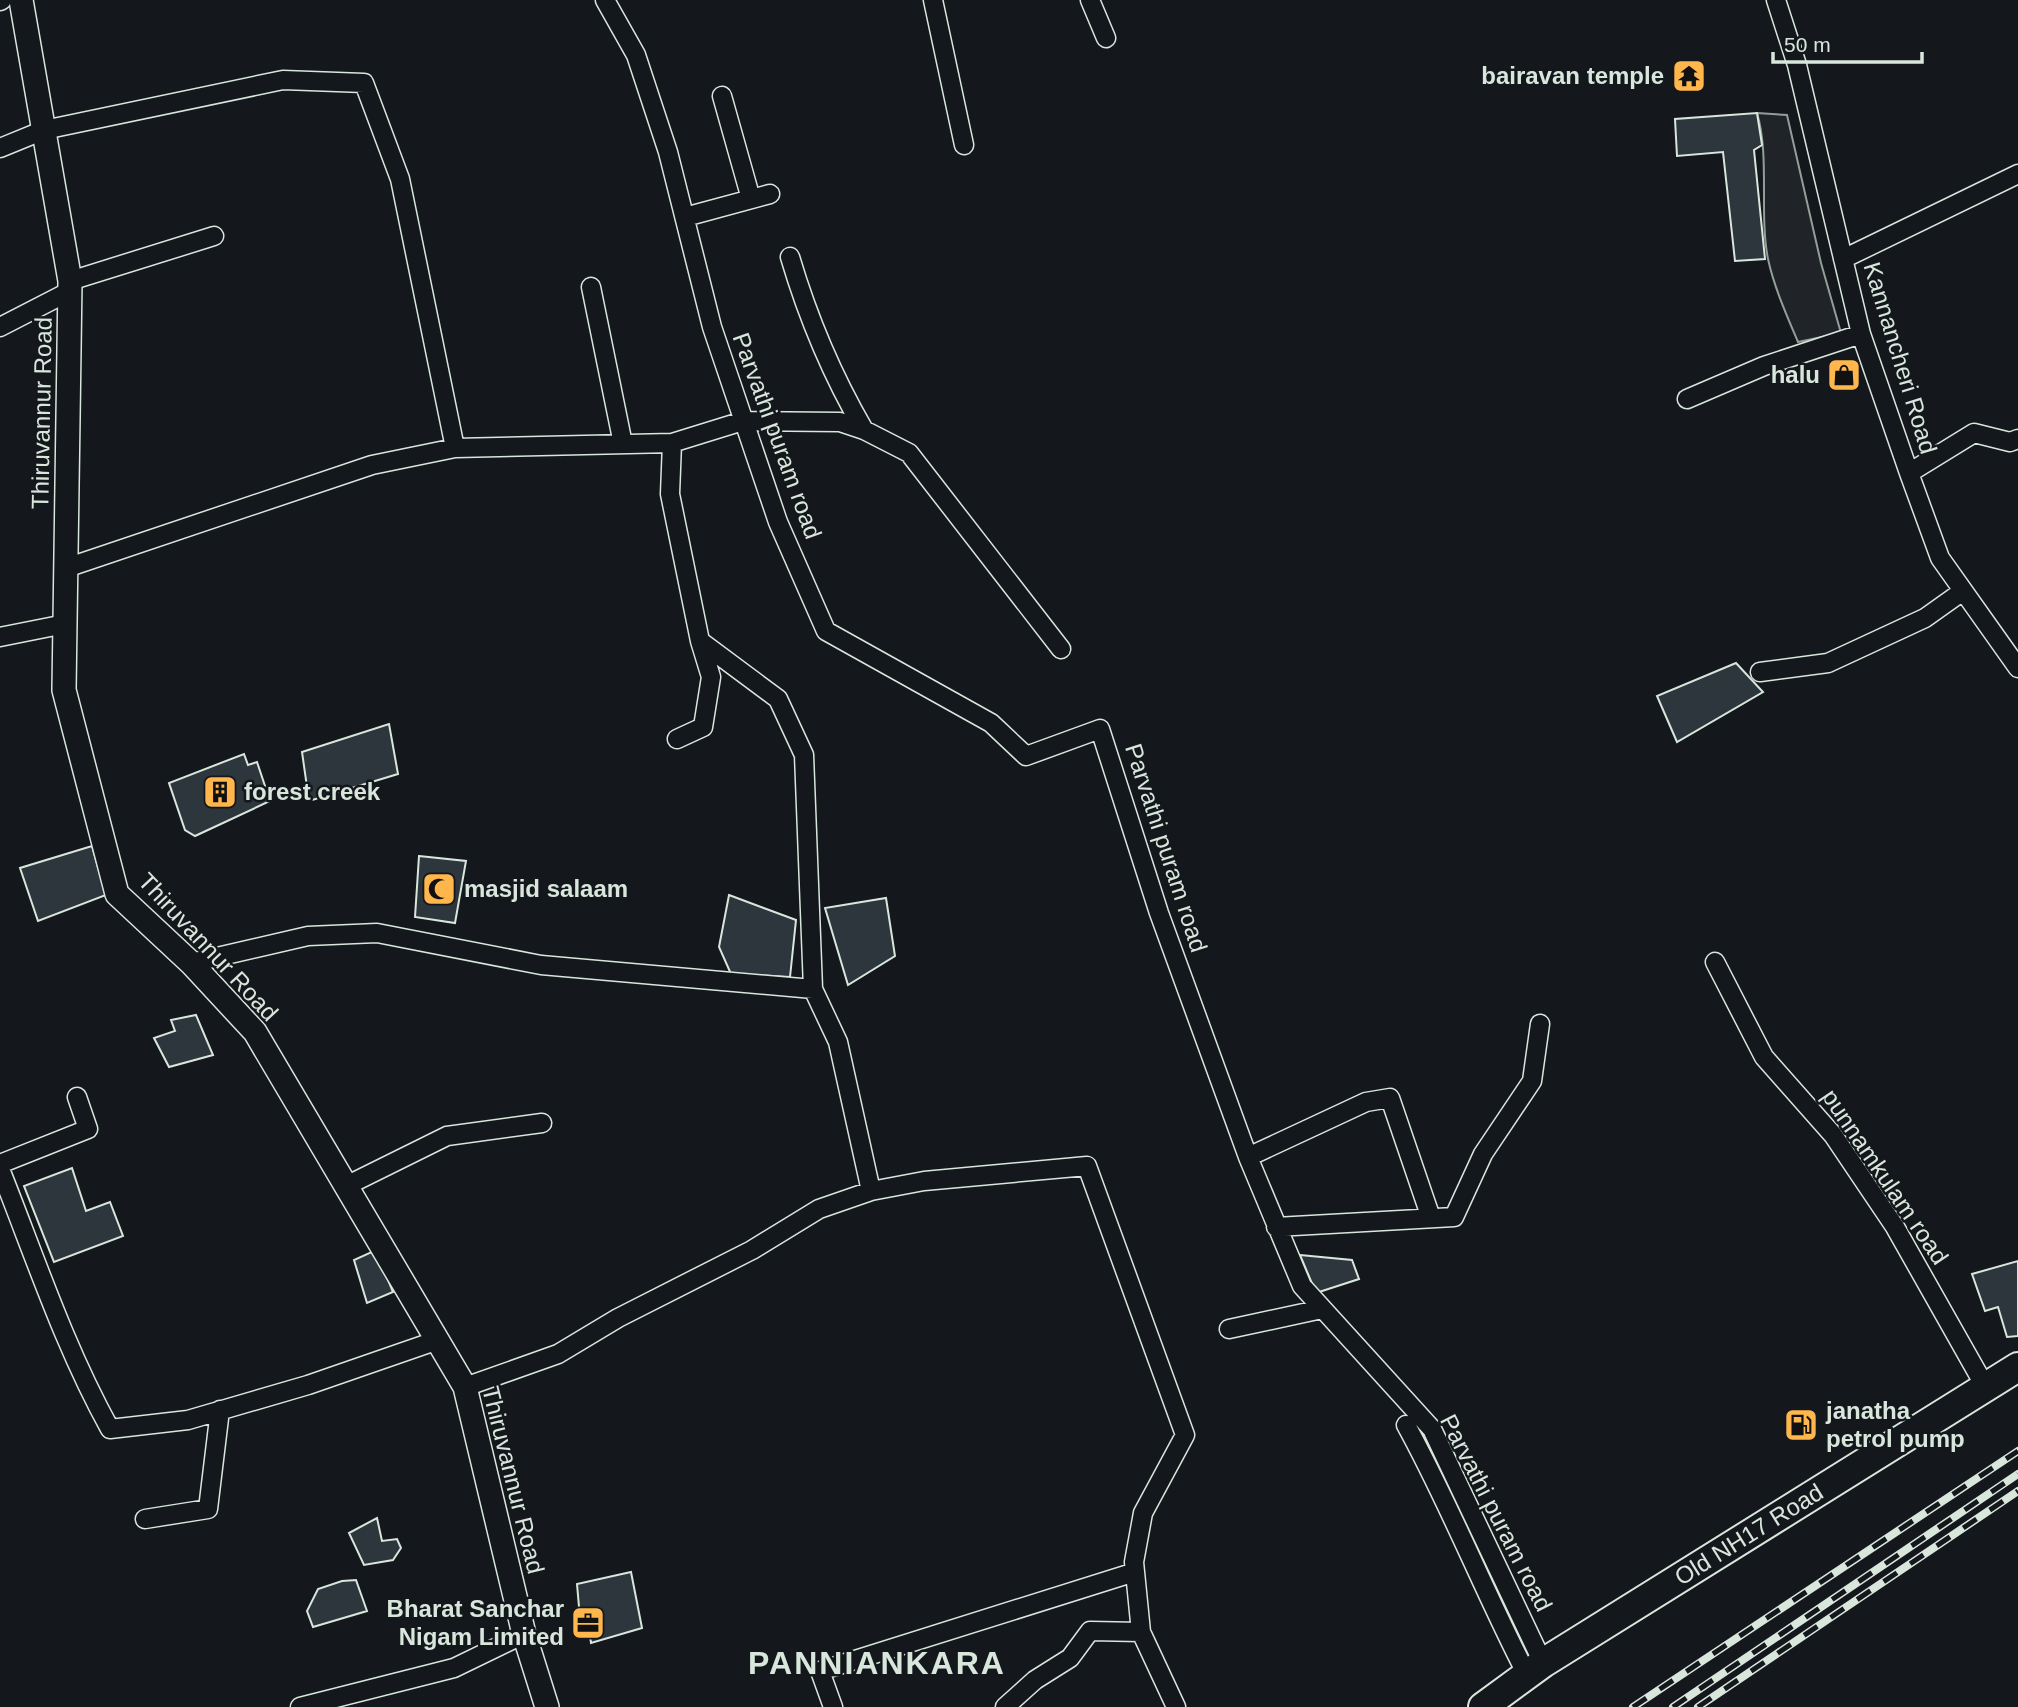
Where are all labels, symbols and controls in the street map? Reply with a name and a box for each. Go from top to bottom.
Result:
scale bar [1773,21,1922,65]
text: 50 m [1784,33,1831,56]
temple icon: bairavan temple [1670,57,1708,95]
place label: bairavan temple [1481,62,1664,89]
street label: Kannancheri Road [1859,259,1942,457]
street label: Thiruvannur Road [26,317,57,509]
street label: Parvathi puram road [728,329,827,543]
shop icon: halu [1825,356,1863,394]
place label: halu [1771,361,1820,388]
street label: Parvathi puram road [1120,740,1213,955]
building icon: forest creek [201,773,239,811]
place label: forest creek [244,778,381,805]
street label: Thiruvannur Road [133,867,284,1026]
mosque icon: masjid salaam [420,870,458,908]
place label: masjid salaam [464,875,628,902]
street label: punnamkulam road [1817,1084,1954,1269]
street label: Thiruvannur Road [477,1383,550,1576]
place label: janatha petrol pump [1825,1397,1965,1452]
fuel station icon: janatha petrol pump [1782,1406,1820,1444]
street label: Parvathi puram road [1435,1410,1558,1616]
street label: Old NH17 Road [1670,1478,1828,1591]
place label: Bharat Sanchar Nigam Limited [387,1595,564,1650]
office icon: Bharat Sanchar Nigam Limited [569,1604,607,1642]
district label: PANNIANKARA [748,1645,1006,1681]

